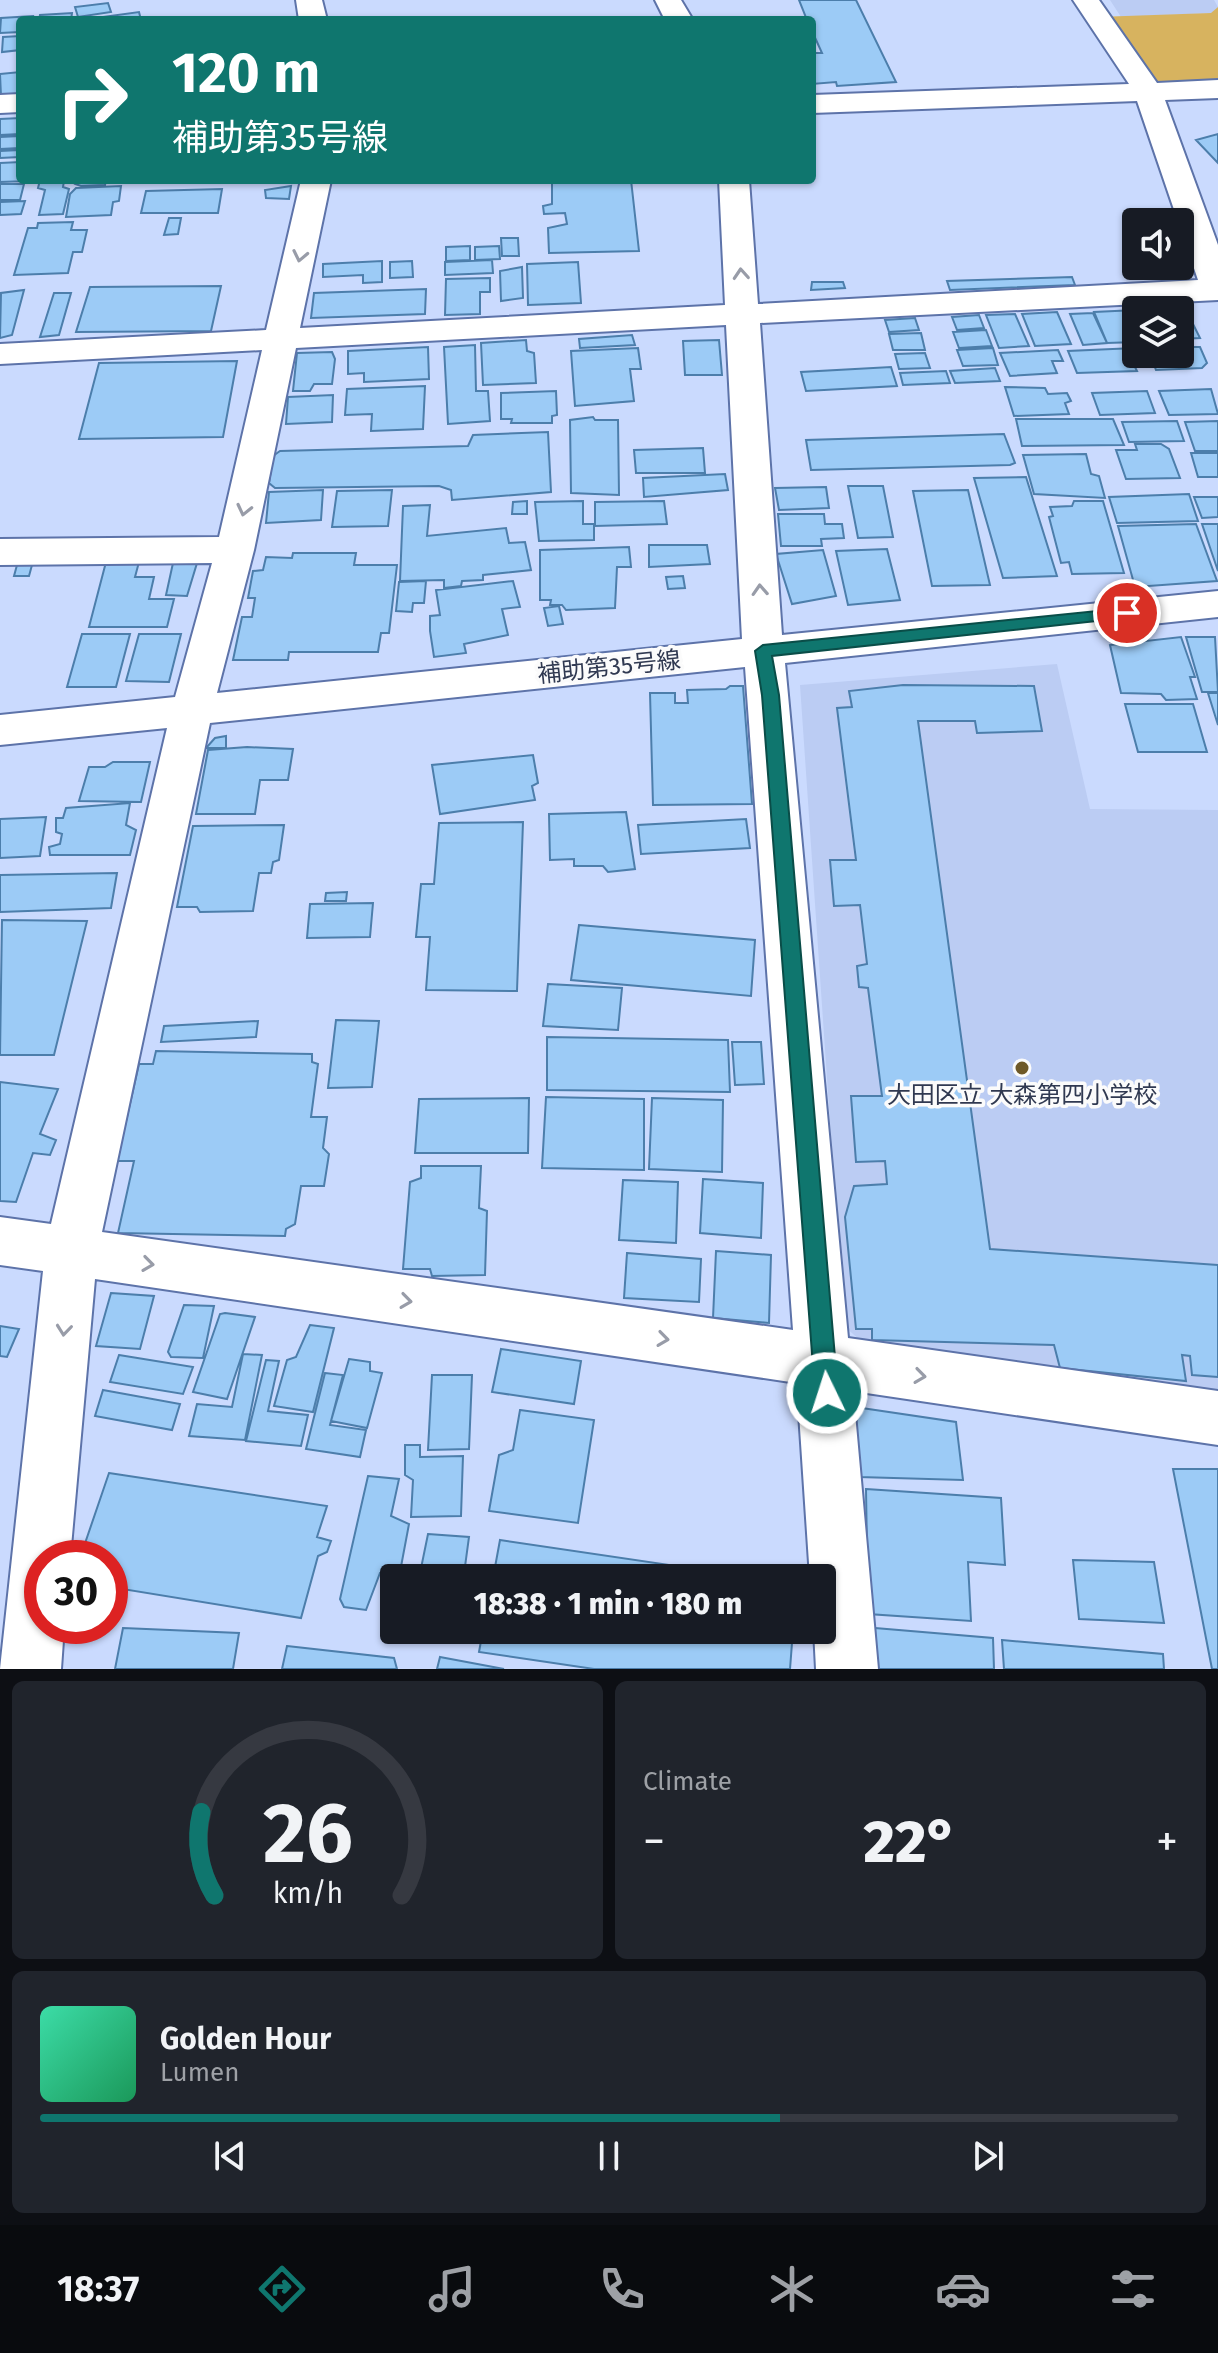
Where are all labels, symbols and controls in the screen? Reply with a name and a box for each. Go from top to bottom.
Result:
text: 120 m [172,40,320,107]
icon: right [40,48,144,152]
text: 補助第35号線 [172,116,388,160]
map controls [1122,208,1194,368]
button: sound [1122,208,1194,280]
one-way arrow [292,249,309,263]
one-way arrow [733,267,750,280]
button: layers [1122,296,1194,368]
one-way arrow [236,503,253,516]
pin [1093,579,1161,647]
one-way arrow [752,583,769,596]
icon: arrive [1105,591,1149,635]
street label: 補助第35号線 [536,646,682,688]
marker: 大田区立 大森第四小学校 [1013,1059,1031,1077]
place label: 大田区立 大森第四小学校 [887,1081,1157,1109]
one-way arrow [141,1255,155,1272]
one-way arrow [399,1292,412,1309]
one-way arrow [55,1324,72,1337]
one-way arrow [656,1330,670,1347]
position arrow [785,1351,869,1435]
one-way arrow [913,1367,927,1384]
speed limit sign: 30 [24,1540,128,1644]
text: 18:38 · 1 min · 180 m [474,1586,742,1622]
text: Climate [643,1766,732,1797]
text: 26 [263,1784,352,1884]
text: 22° [864,1806,958,1878]
text: − [643,1815,665,1868]
text: + [1156,1815,1178,1868]
text: km/h [272,1876,343,1911]
text: Golden Hour [160,2021,331,2057]
text: Lumen [160,2057,239,2088]
icon: previous [208,2134,252,2178]
icon: pause [587,2134,631,2178]
icon: next [966,2134,1010,2178]
icon: directions [254,2261,310,2317]
icon: music [424,2261,480,2317]
icon: phone [594,2261,650,2317]
icon: climate [764,2261,820,2317]
icon: car [935,2261,991,2317]
icon: filters [1105,2261,1161,2317]
text: 18:37 [57,2267,139,2311]

